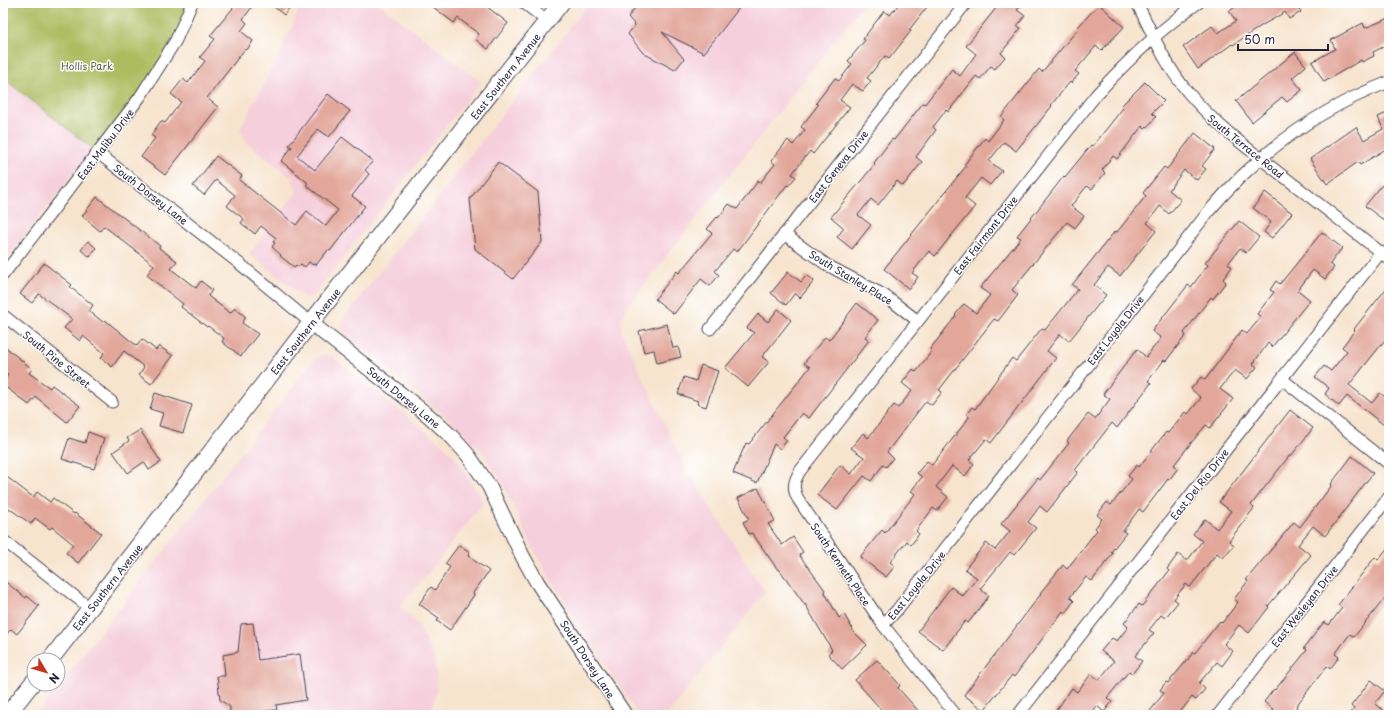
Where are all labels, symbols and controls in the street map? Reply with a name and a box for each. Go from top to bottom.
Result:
scale bar [1238,26,1328,52]
street label: East Southern Avenue [466,29,544,122]
text: 50 m [1244,30,1275,48]
park label: Hollis Park [61,58,113,73]
street label: East Malibu Drive [73,105,137,183]
street label: South Terrace Road [1205,111,1288,182]
street label: East Geneva Drive [805,126,872,206]
street label: South Dorsey Lane [110,160,192,229]
street label: East Fairmont Drive [949,192,1021,278]
street label: South Stanley Place [806,246,896,308]
street label: East Southern Avenue [266,284,344,377]
street label: East Loyola Drive [1083,292,1148,369]
street label: South Pine Street [20,327,94,391]
street label: South Dorsey Lane [363,363,444,432]
street label: East Del Rio Drive [1166,445,1232,523]
street label: South Kenneth Place [808,520,874,608]
street label: East Southern Avenue [68,540,146,633]
street label: East Loyola Drive [884,547,949,623]
street label: East Wesleyan Drive [1267,562,1342,651]
street label: South Dorsey Lane [556,617,619,702]
north arrow [26,652,66,692]
text: N [45,670,64,687]

